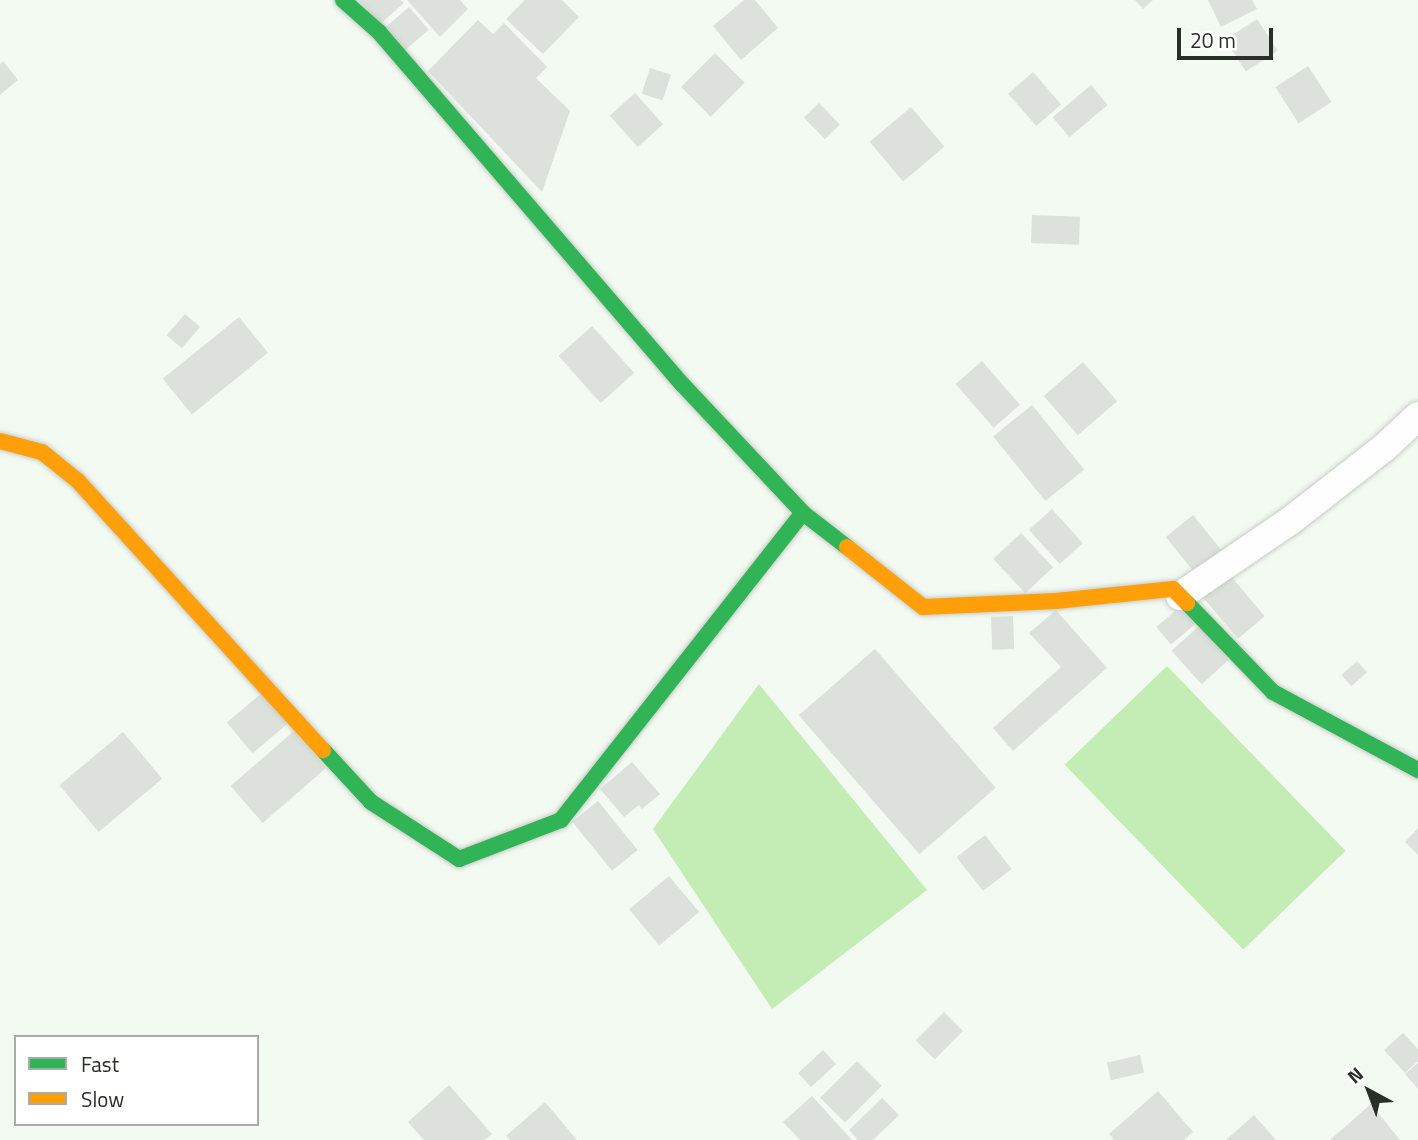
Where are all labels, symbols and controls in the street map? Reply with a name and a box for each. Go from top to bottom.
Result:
scale bar [1180,14,1276,58]
text: 20 m [1190,24,1236,56]
legend [14,1035,259,1126]
text: Fast [81,1048,119,1080]
north arrow [1334,1056,1404,1126]
text: N [1340,1060,1369,1090]
text: Slow [81,1083,124,1115]

